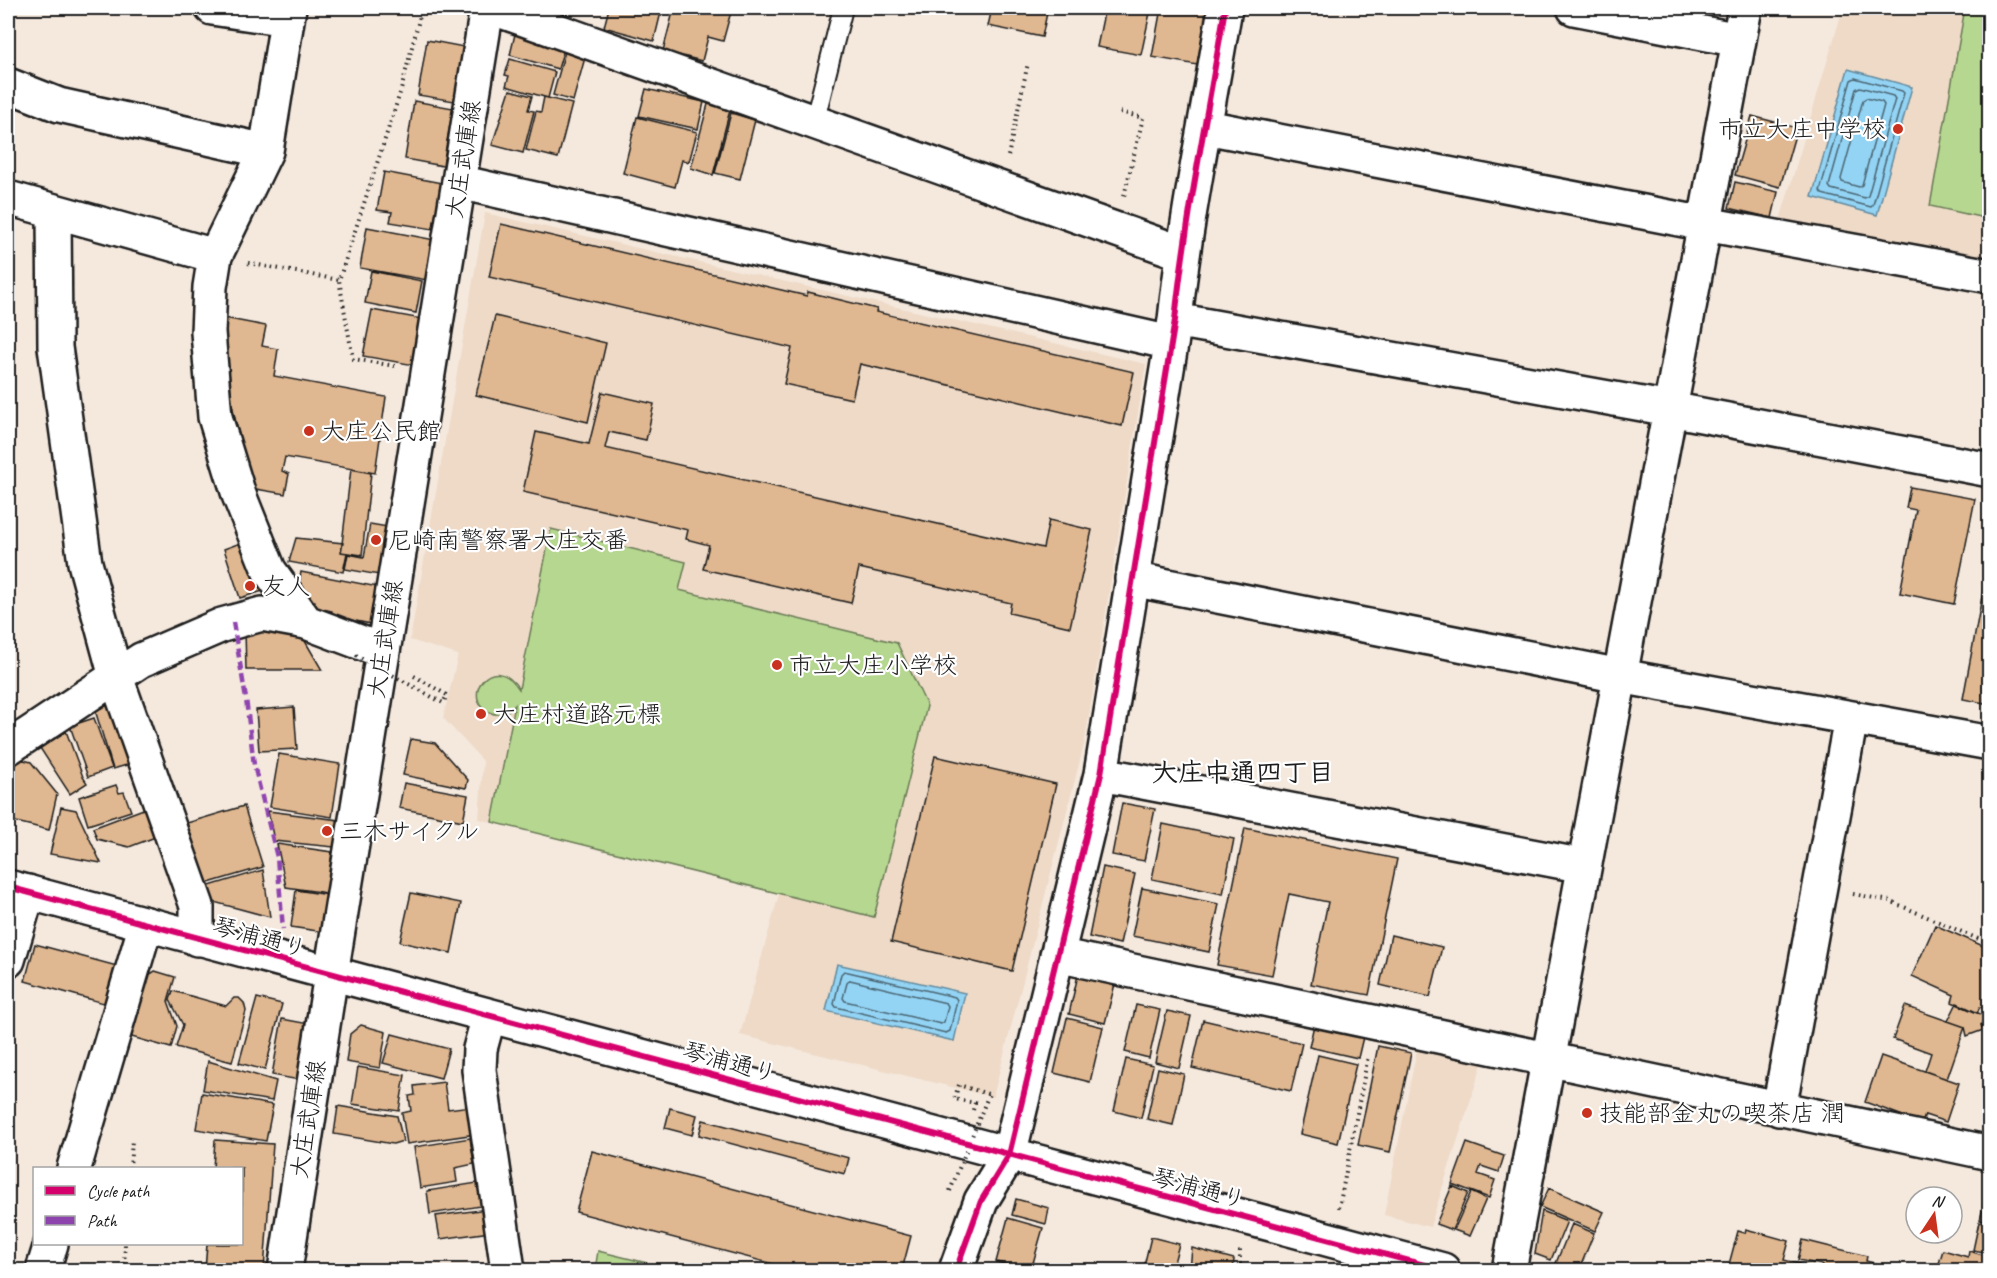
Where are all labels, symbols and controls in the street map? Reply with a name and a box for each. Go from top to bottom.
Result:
street label: 大庄武庫線 [439,97,487,221]
place label: 市立大庄中学校 [1718,114,1886,144]
marker: 市立大庄中学校 [1891,122,1905,136]
place label: 大庄公民館 [321,416,441,446]
marker: 大庄公民館 [302,424,316,438]
place label: 尼崎南警察署大庄交番 [388,525,628,555]
marker: 尼崎南警察署大庄交番 [369,533,383,547]
place label: 友人 [262,571,310,601]
street label: 大庄武庫線 [361,577,409,701]
marker: 友人 [243,579,257,593]
place label: 市立大庄小学校 [789,650,957,680]
marker: 市立大庄小学校 [770,658,784,672]
place label: 大庄村道路元標 [493,699,661,729]
marker: 大庄村道路元標 [474,707,488,721]
district label: 大庄中通四丁目 [1152,756,1334,789]
place label: 三木サイクル [339,816,479,846]
marker: 三木サイクル [320,824,334,838]
street label: 琴浦通り [210,910,310,964]
street label: 琴浦通り [680,1035,780,1089]
street label: 大庄武庫線 [284,1057,332,1181]
place label: 技能部金丸の喫茶店 潤 [1599,1098,1845,1128]
marker: 技能部金丸の喫茶店 潤 [1580,1106,1594,1120]
street label: 琴浦通り [1149,1161,1249,1215]
legend [33,1167,243,1245]
text: Cycle path [87,1180,150,1202]
north arrow [1904,1185,1964,1245]
text: N [1930,1191,1947,1213]
text: Path [87,1210,117,1232]

